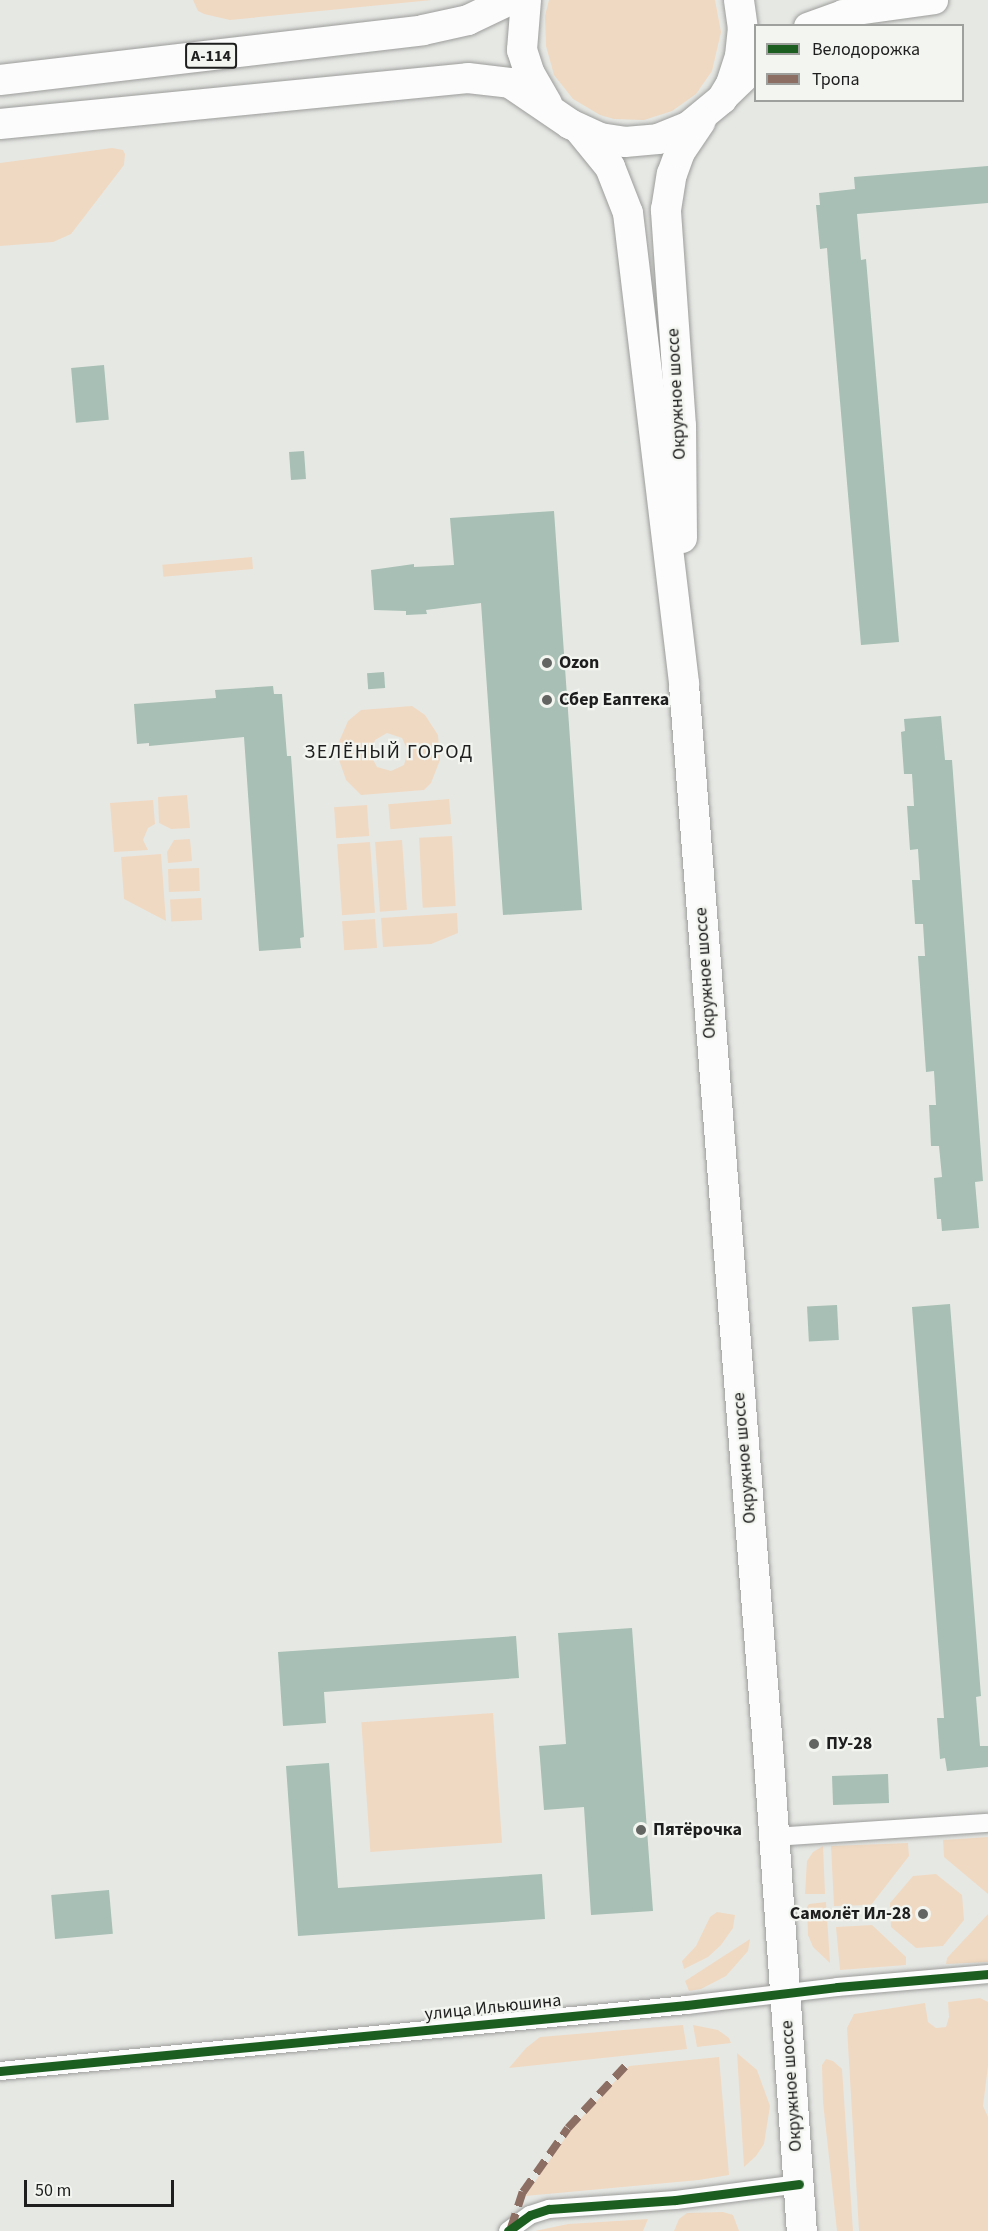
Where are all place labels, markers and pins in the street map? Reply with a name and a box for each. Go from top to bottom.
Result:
place label: Ozon [559,652,599,674]
marker: Ozon [540,656,554,670]
place label: Сбер Еаптека [559,689,669,711]
marker: Сбер Еаптека [540,693,554,707]
place label: ПУ-28 [826,1733,872,1755]
marker: ПУ-28 [807,1737,821,1751]
place label: Пятёрочка [653,1819,742,1841]
marker: Пятёрочка [634,1823,648,1837]
place label: Самолёт Ил-28 [790,1903,911,1925]
marker: Самолёт Ил-28 [916,1907,930,1921]

